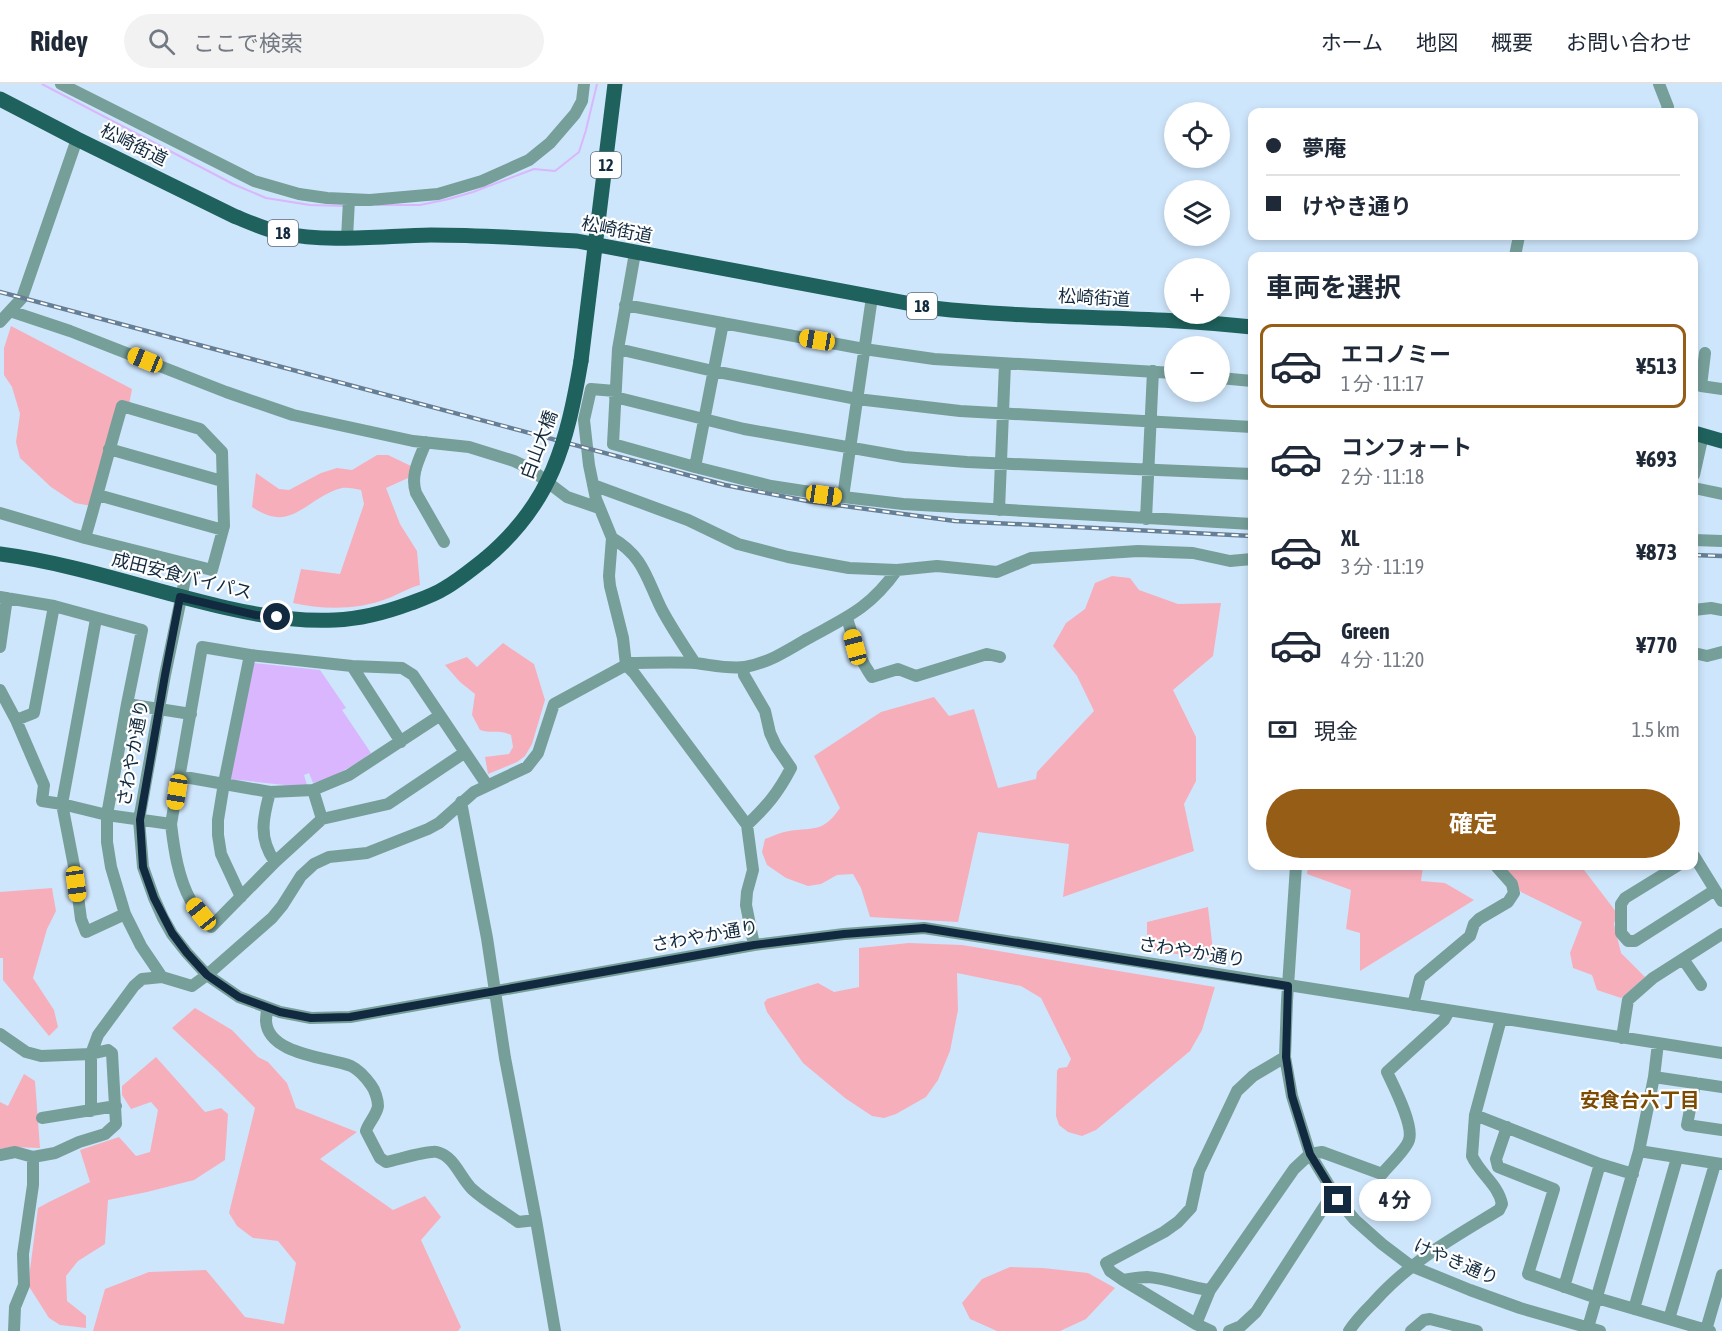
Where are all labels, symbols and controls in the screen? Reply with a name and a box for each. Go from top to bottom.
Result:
search box [124,14,544,68]
text: Ridey [30,25,88,57]
icon: search [145,25,178,58]
text: ここで検索 [193,30,303,56]
text: ホーム [1321,30,1383,54]
text: 地図 [1416,30,1458,54]
text: 概要 [1491,30,1533,54]
text: お問い合わせ [1566,30,1692,54]
map controls [1164,102,1230,402]
button: locate [1164,102,1230,168]
street label: 松崎街道 [97,119,171,170]
text: 夢庵 [1302,135,1346,161]
road number: 12 [591,152,621,178]
button: layers [1164,180,1230,246]
text: けやき通り [1302,193,1412,219]
street label: 松崎街道 [580,212,654,247]
road number: 18 [268,220,298,246]
button: + [1164,258,1230,324]
text: 車両を選択 [1266,272,1401,303]
street label: 松崎街道 [1058,285,1131,310]
road number: 18 [907,293,937,319]
car [798,328,836,352]
button: − [1164,336,1230,402]
icon: car [1269,339,1323,393]
text: エコノミー [1341,341,1451,367]
car [125,345,165,375]
text: ¥513 [1636,353,1677,379]
text: 1 分 · 11:17 [1341,372,1424,395]
street label: 白山大橋 [516,407,561,482]
icon: car [1269,432,1323,486]
text: コンフォート [1341,434,1472,460]
text: ¥693 [1636,446,1677,472]
text: 2 分 · 11:18 [1341,465,1424,488]
car [805,484,843,506]
icon: car [1269,525,1323,579]
text: XL [1341,525,1359,551]
text: ¥873 [1636,539,1677,565]
street label: 成田安食バイパス [110,548,254,603]
text: 3 分 · 11:19 [1341,555,1424,578]
route start [263,603,290,630]
icon: car [1269,618,1323,672]
text: Green [1341,618,1390,644]
car [842,627,868,667]
text: ¥770 [1636,632,1677,658]
text: 4 分 · 11:20 [1341,648,1424,671]
street label: さわやか通り [113,698,152,808]
icon: cash [1266,713,1299,746]
text: 現金 [1314,718,1358,744]
text: 1.5 km [1632,718,1680,741]
car [165,773,189,811]
button: 確定 [1266,789,1680,858]
car [65,865,87,903]
car [183,894,219,934]
street label: さわやか通り [650,916,760,955]
street label: さわやか通り [1137,933,1247,970]
district label: 安食台六丁目 [1580,1088,1700,1111]
callout: 4 分 [1359,1179,1431,1221]
route end [1324,1186,1351,1213]
text: 4 分 [1379,1188,1411,1211]
street label: けやき通り [1411,1234,1502,1289]

